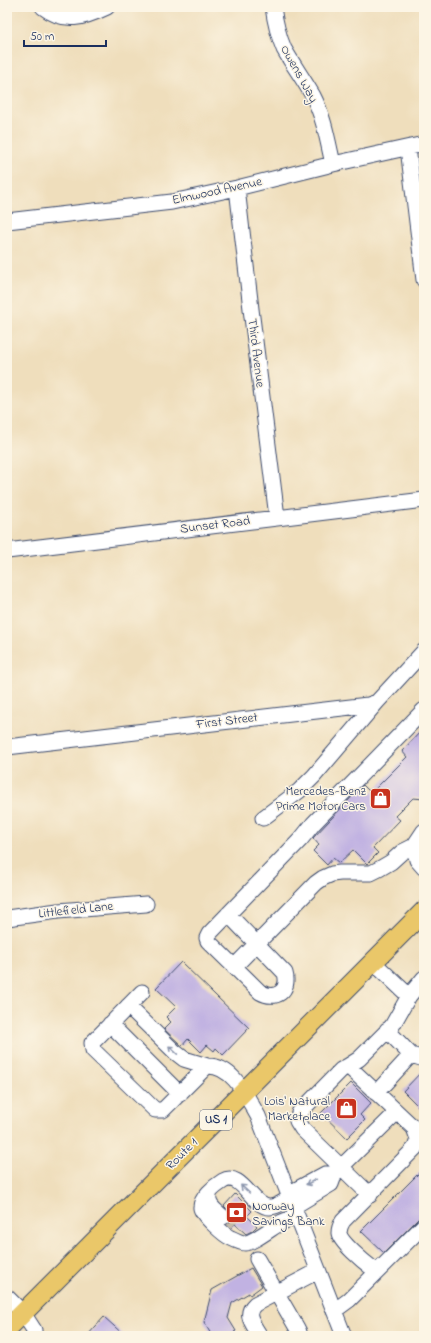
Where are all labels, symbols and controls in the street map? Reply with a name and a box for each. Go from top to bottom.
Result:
scale bar [24,22,106,48]
text: 50 m [30,28,54,46]
street label: Owens Way [274,42,323,107]
street label: Elmwood Avenue [170,172,264,210]
street label: Third Avenue [242,317,270,389]
street label: Sunset Road [179,511,252,539]
street label: First Street [194,708,259,734]
place label: Mercedes-Benz Prime Motor Cars [276,782,367,816]
shop icon: Mercedes-Benz Prime Motor Cars [368,785,394,811]
street label: Littlefield Lane [38,897,114,923]
one-way arrow [168,1045,178,1054]
place label: Lois' Natural Marketplace [264,1092,330,1126]
shop icon: Lois' Natural Marketplace [333,1095,359,1121]
road number: US 1 [200,1110,232,1130]
street label: Route 1 [162,1134,202,1174]
one-way arrow [305,1178,317,1186]
one-way arrow [240,1185,250,1194]
place label: Norway Savings Bank [252,1197,325,1232]
bank icon: Norway Savings Bank [223,1200,249,1226]

